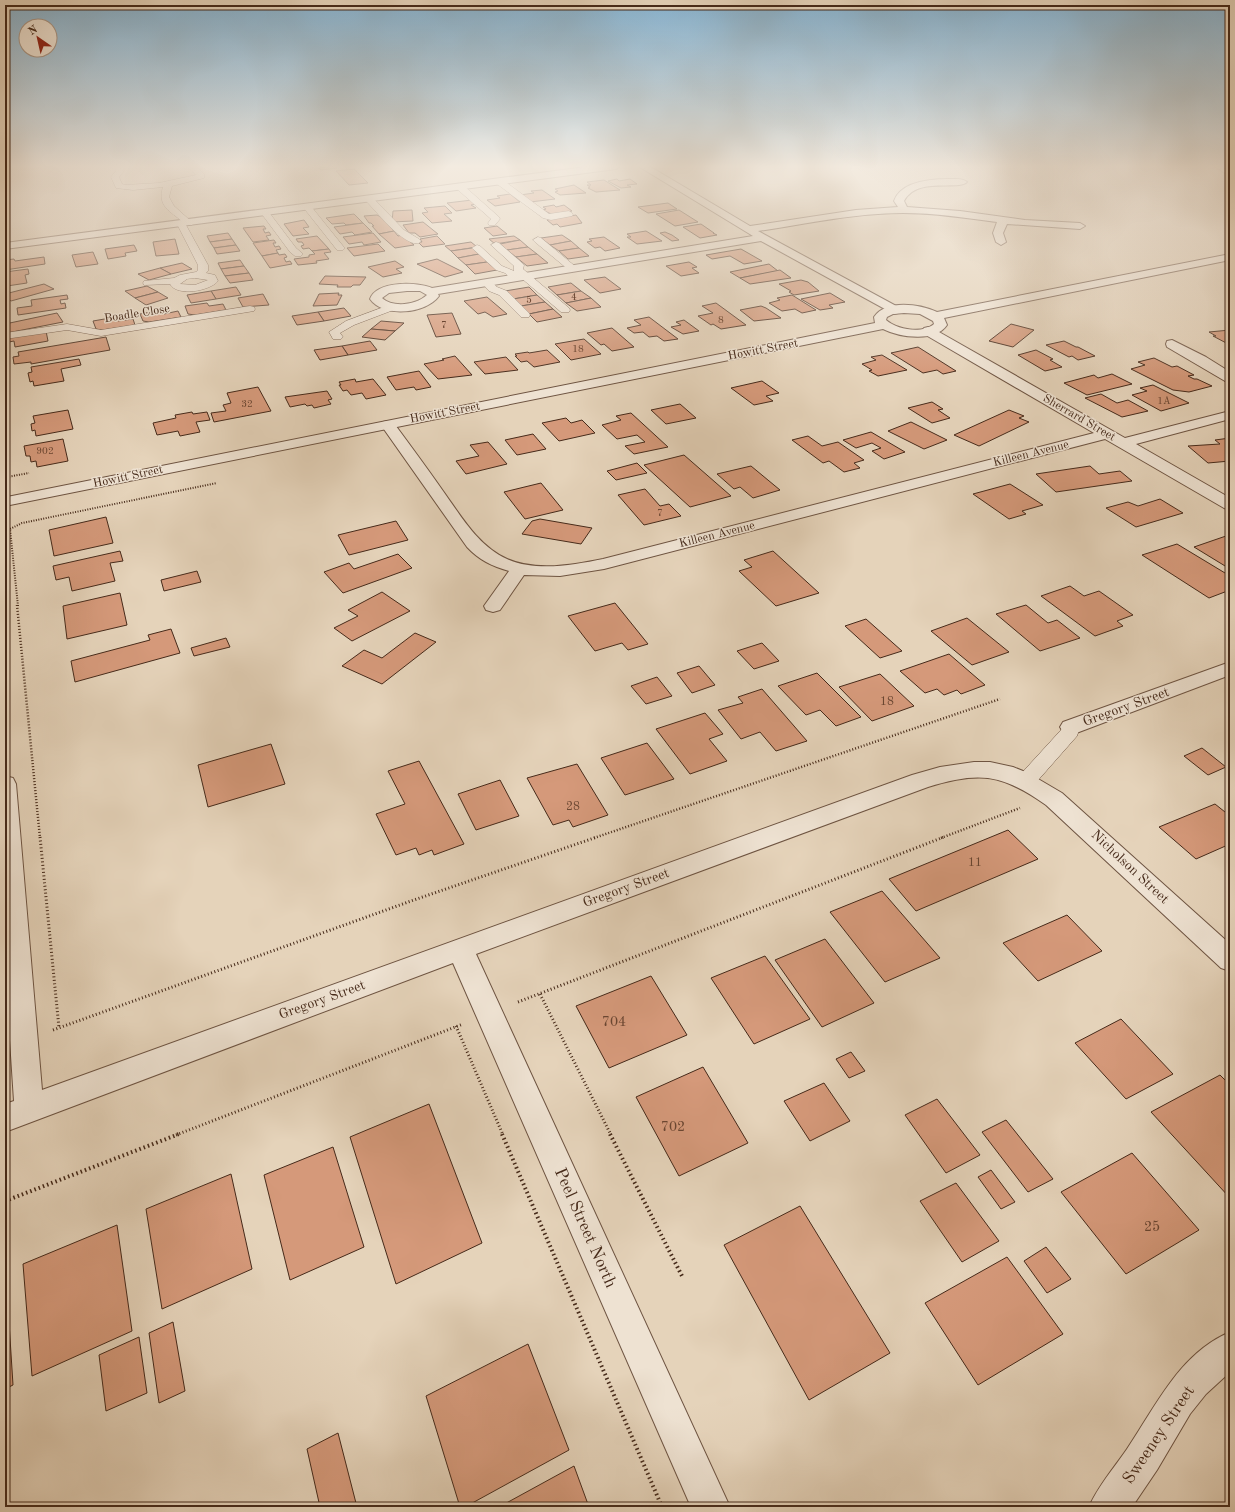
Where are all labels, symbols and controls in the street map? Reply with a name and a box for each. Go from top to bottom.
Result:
north arrow [18,18,58,58]
text: N [27,24,40,38]
house number: 4 [571,292,577,302]
house number: 5 [526,295,532,305]
street label: Boadle Close [103,303,171,325]
house number: 8 [718,315,724,325]
house number: 7 [441,320,447,330]
street label: Howitt Street [727,337,799,363]
house number: 18 [572,344,584,354]
street label: Sherrard Street [1041,392,1117,444]
house number: 1A [1157,396,1171,406]
house number: 32 [241,399,253,409]
street label: Howitt Street [409,400,481,426]
street label: Killeen Avenue [992,439,1071,469]
house number: 902 [36,446,54,456]
street label: Howitt Street [92,464,164,490]
house number: 7 [657,508,663,518]
street label: Killeen Avenue [678,520,757,550]
street label: Gregory Street [1081,685,1171,729]
house number: 18 [880,696,894,708]
house number: 28 [566,801,580,813]
street label: Nicholson Street [1088,828,1172,906]
house number: 11 [968,857,982,869]
street label: Gregory Street [581,866,671,910]
street label: Gregory Street [277,978,367,1022]
house number: 704 [602,1015,626,1029]
house number: 702 [661,1120,685,1134]
street label: Peel Street North [551,1166,619,1290]
house number: 25 [1144,1220,1160,1234]
street label: Sweeney Street [1120,1383,1198,1487]

